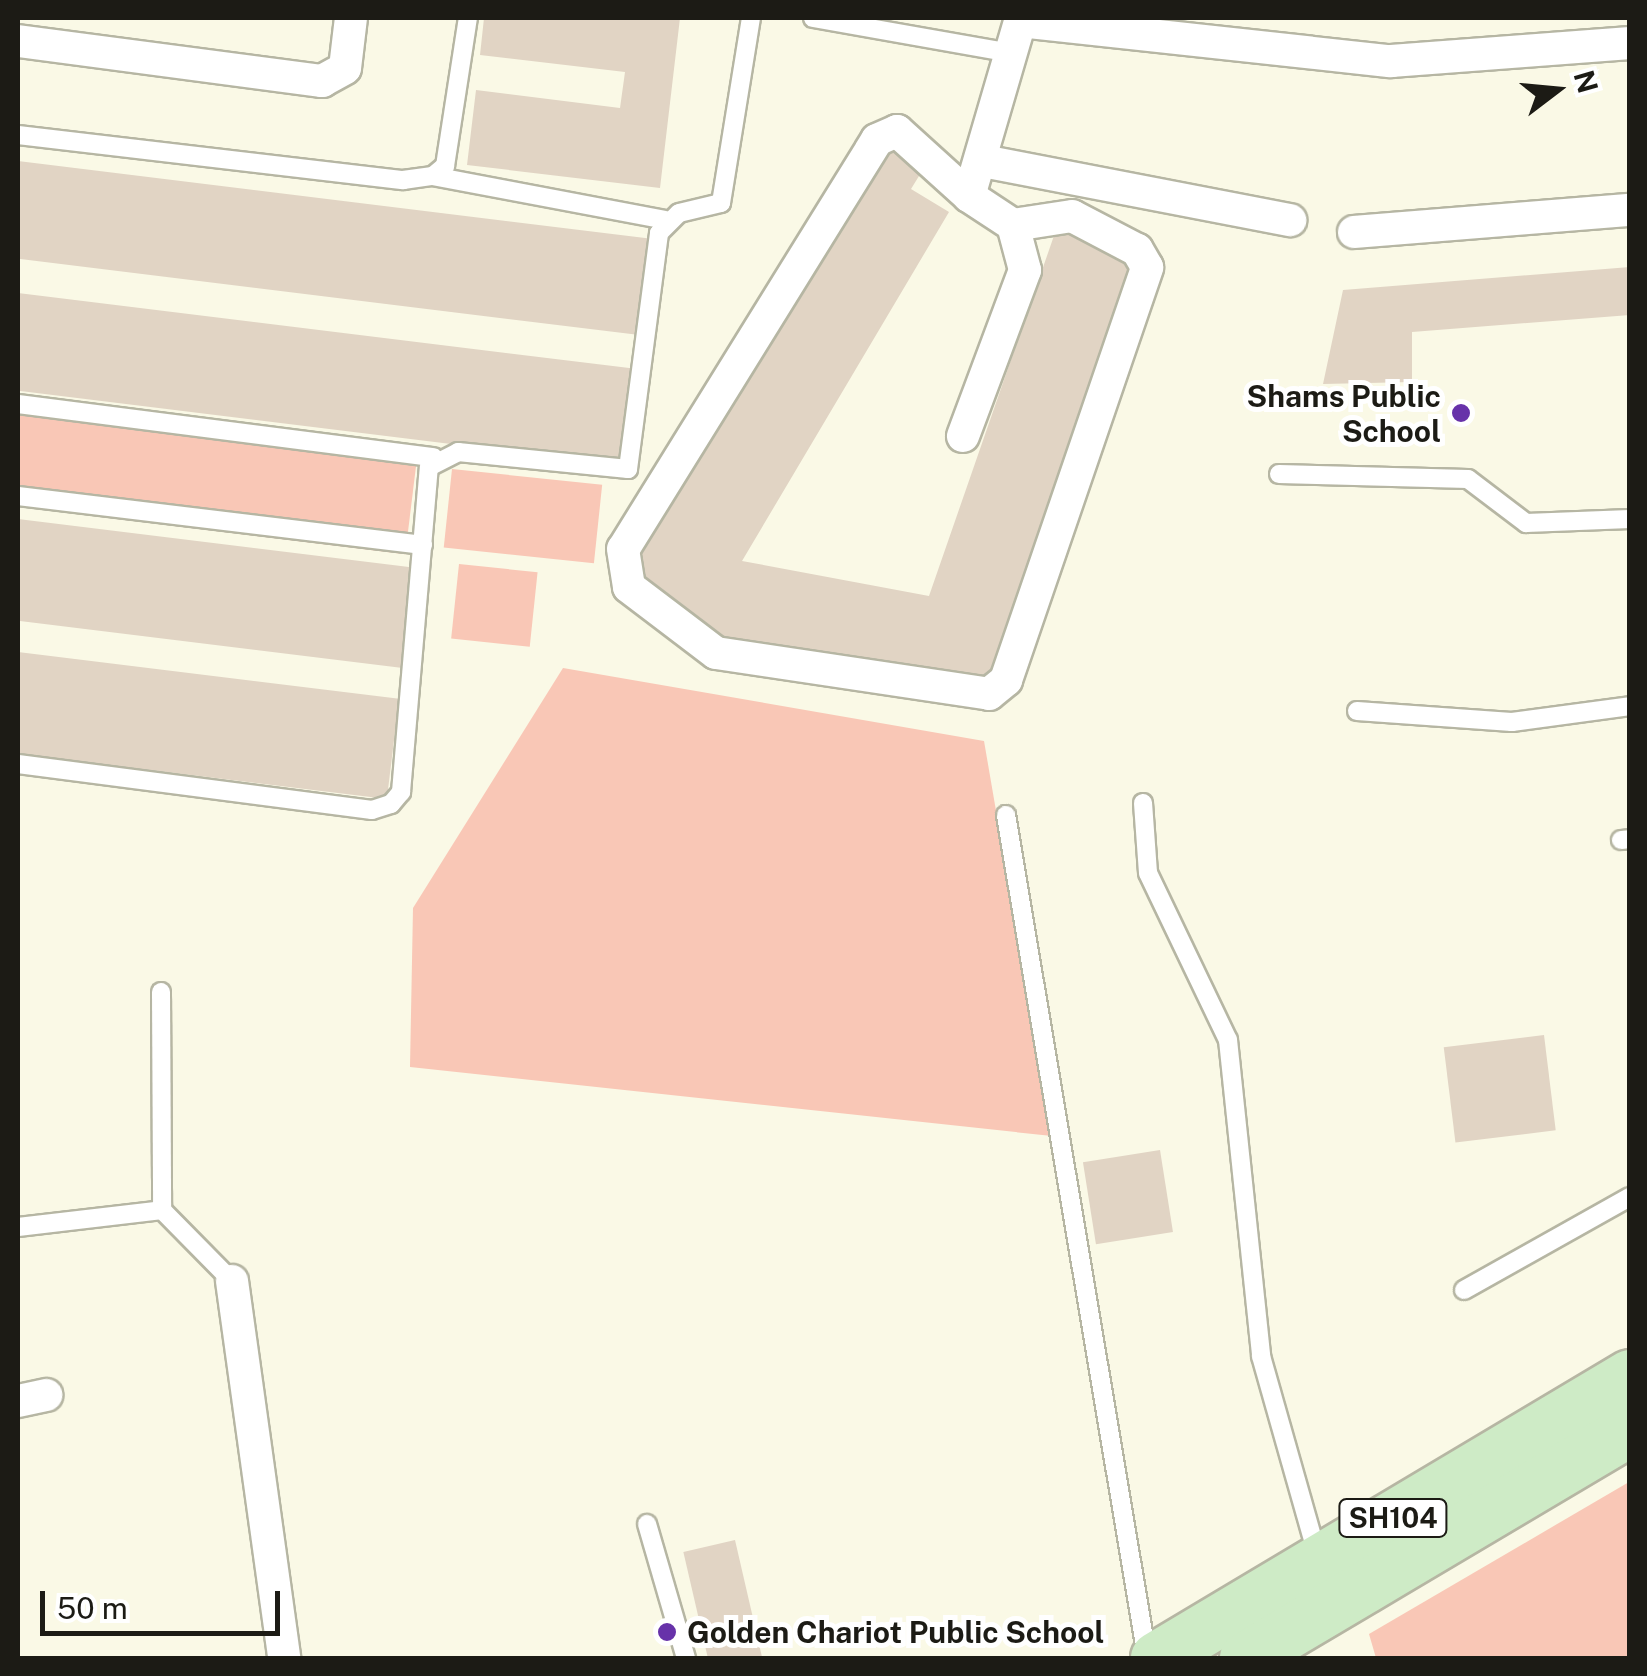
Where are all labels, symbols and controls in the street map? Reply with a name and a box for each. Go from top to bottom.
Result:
north arrow [1507,40,1607,140]
text: N [1567,67,1605,97]
place label: Shams Public School [1246,378,1441,448]
marker: Shams Public School [1450,402,1472,424]
road number: SH104 [1338,1495,1448,1541]
scale bar [45,1571,285,1633]
text: 50 m [57,1590,128,1626]
place label: Golden Chariot Public School [687,1614,1104,1650]
marker: Golden Chariot Public School [656,1621,678,1643]

